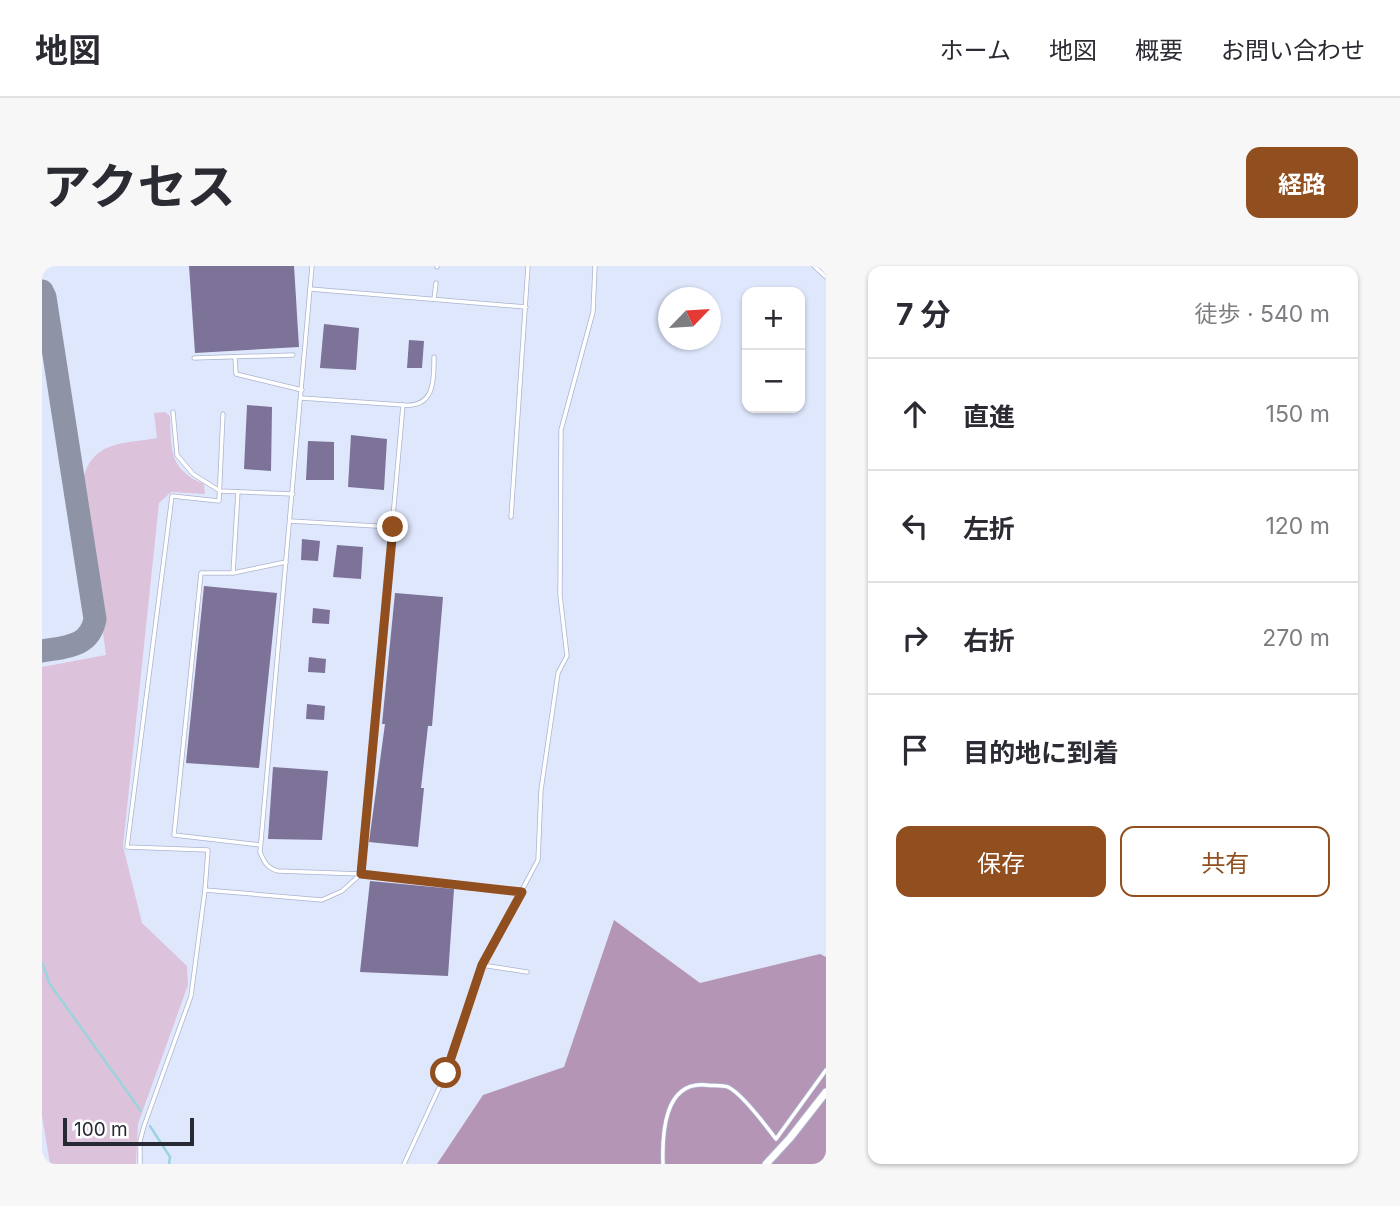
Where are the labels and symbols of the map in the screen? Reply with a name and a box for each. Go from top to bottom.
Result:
north arrow [658,287,721,350]
route end [377,511,408,542]
route start [430,1057,461,1088]
scale bar [63,1115,194,1147]

